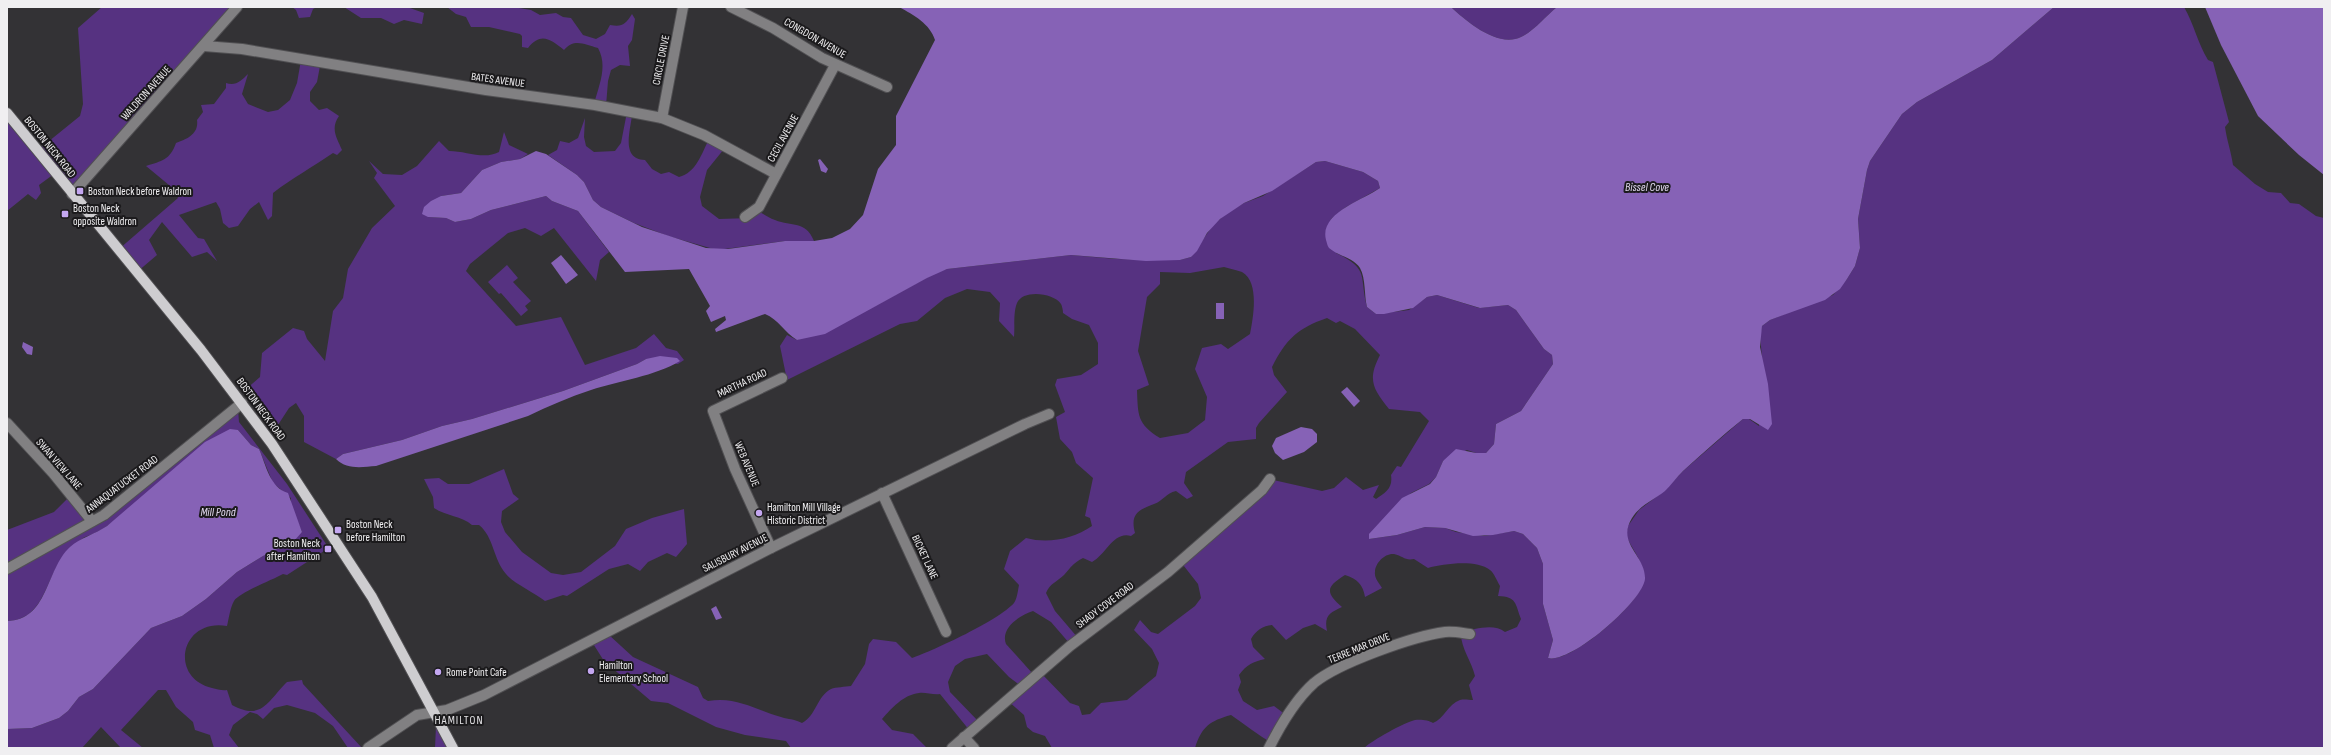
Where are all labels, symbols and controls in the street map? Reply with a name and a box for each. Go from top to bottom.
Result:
street label: CONGDON AVENUE [782,15,848,61]
street label: CIRCLE DRIVE [650,34,672,86]
street label: WALDRON AVENUE [118,63,174,123]
street label: BATES AVENUE [470,70,526,90]
street label: CECIL AVENUE [765,112,801,164]
street label: BOSTON NECK ROAD [21,114,79,180]
water label: Bissel Cove [1625,180,1669,195]
place label: Boston Neck before Waldron [88,185,192,198]
marker: Boston Neck before Waldron [75,186,85,196]
place label: Boston Neck opposite Waldron [73,202,137,228]
marker: Boston Neck opposite Waldron [60,209,70,219]
street label: MARTHA ROAD [715,366,769,400]
street label: BOSTON NECK ROAD [234,375,288,443]
street label: SWAN VIEW LANE [33,436,85,492]
street label: WEB AVENUE [732,439,762,489]
street label: ANNAQUATUCKET ROAD [83,453,161,516]
place label: Hamilton Mill Village Historic District [767,501,841,527]
water label: Mill Pond [200,505,237,520]
marker: Hamilton Mill Village Historic District [754,508,764,518]
place label: Boston Neck before Hamilton [346,518,405,544]
marker: Boston Neck before Hamilton [333,525,343,535]
street label: SALISBURY AVENUE [700,531,770,575]
street label: BICKET LANE [909,533,941,581]
place label: Boston Neck after Hamilton [266,537,321,563]
marker: Boston Neck after Hamilton [323,544,333,554]
street label: SHADY COVE ROAD [1074,579,1136,631]
street label: TERRE MAR DRIVE [1326,630,1392,666]
place label: Hamilton Elementary School [599,659,668,685]
place label: Rome Point Cafe [446,666,507,679]
marker: Hamilton Elementary School [586,666,596,676]
marker: Rome Point Cafe [433,667,443,677]
district label: HAMILTON [434,713,484,728]

